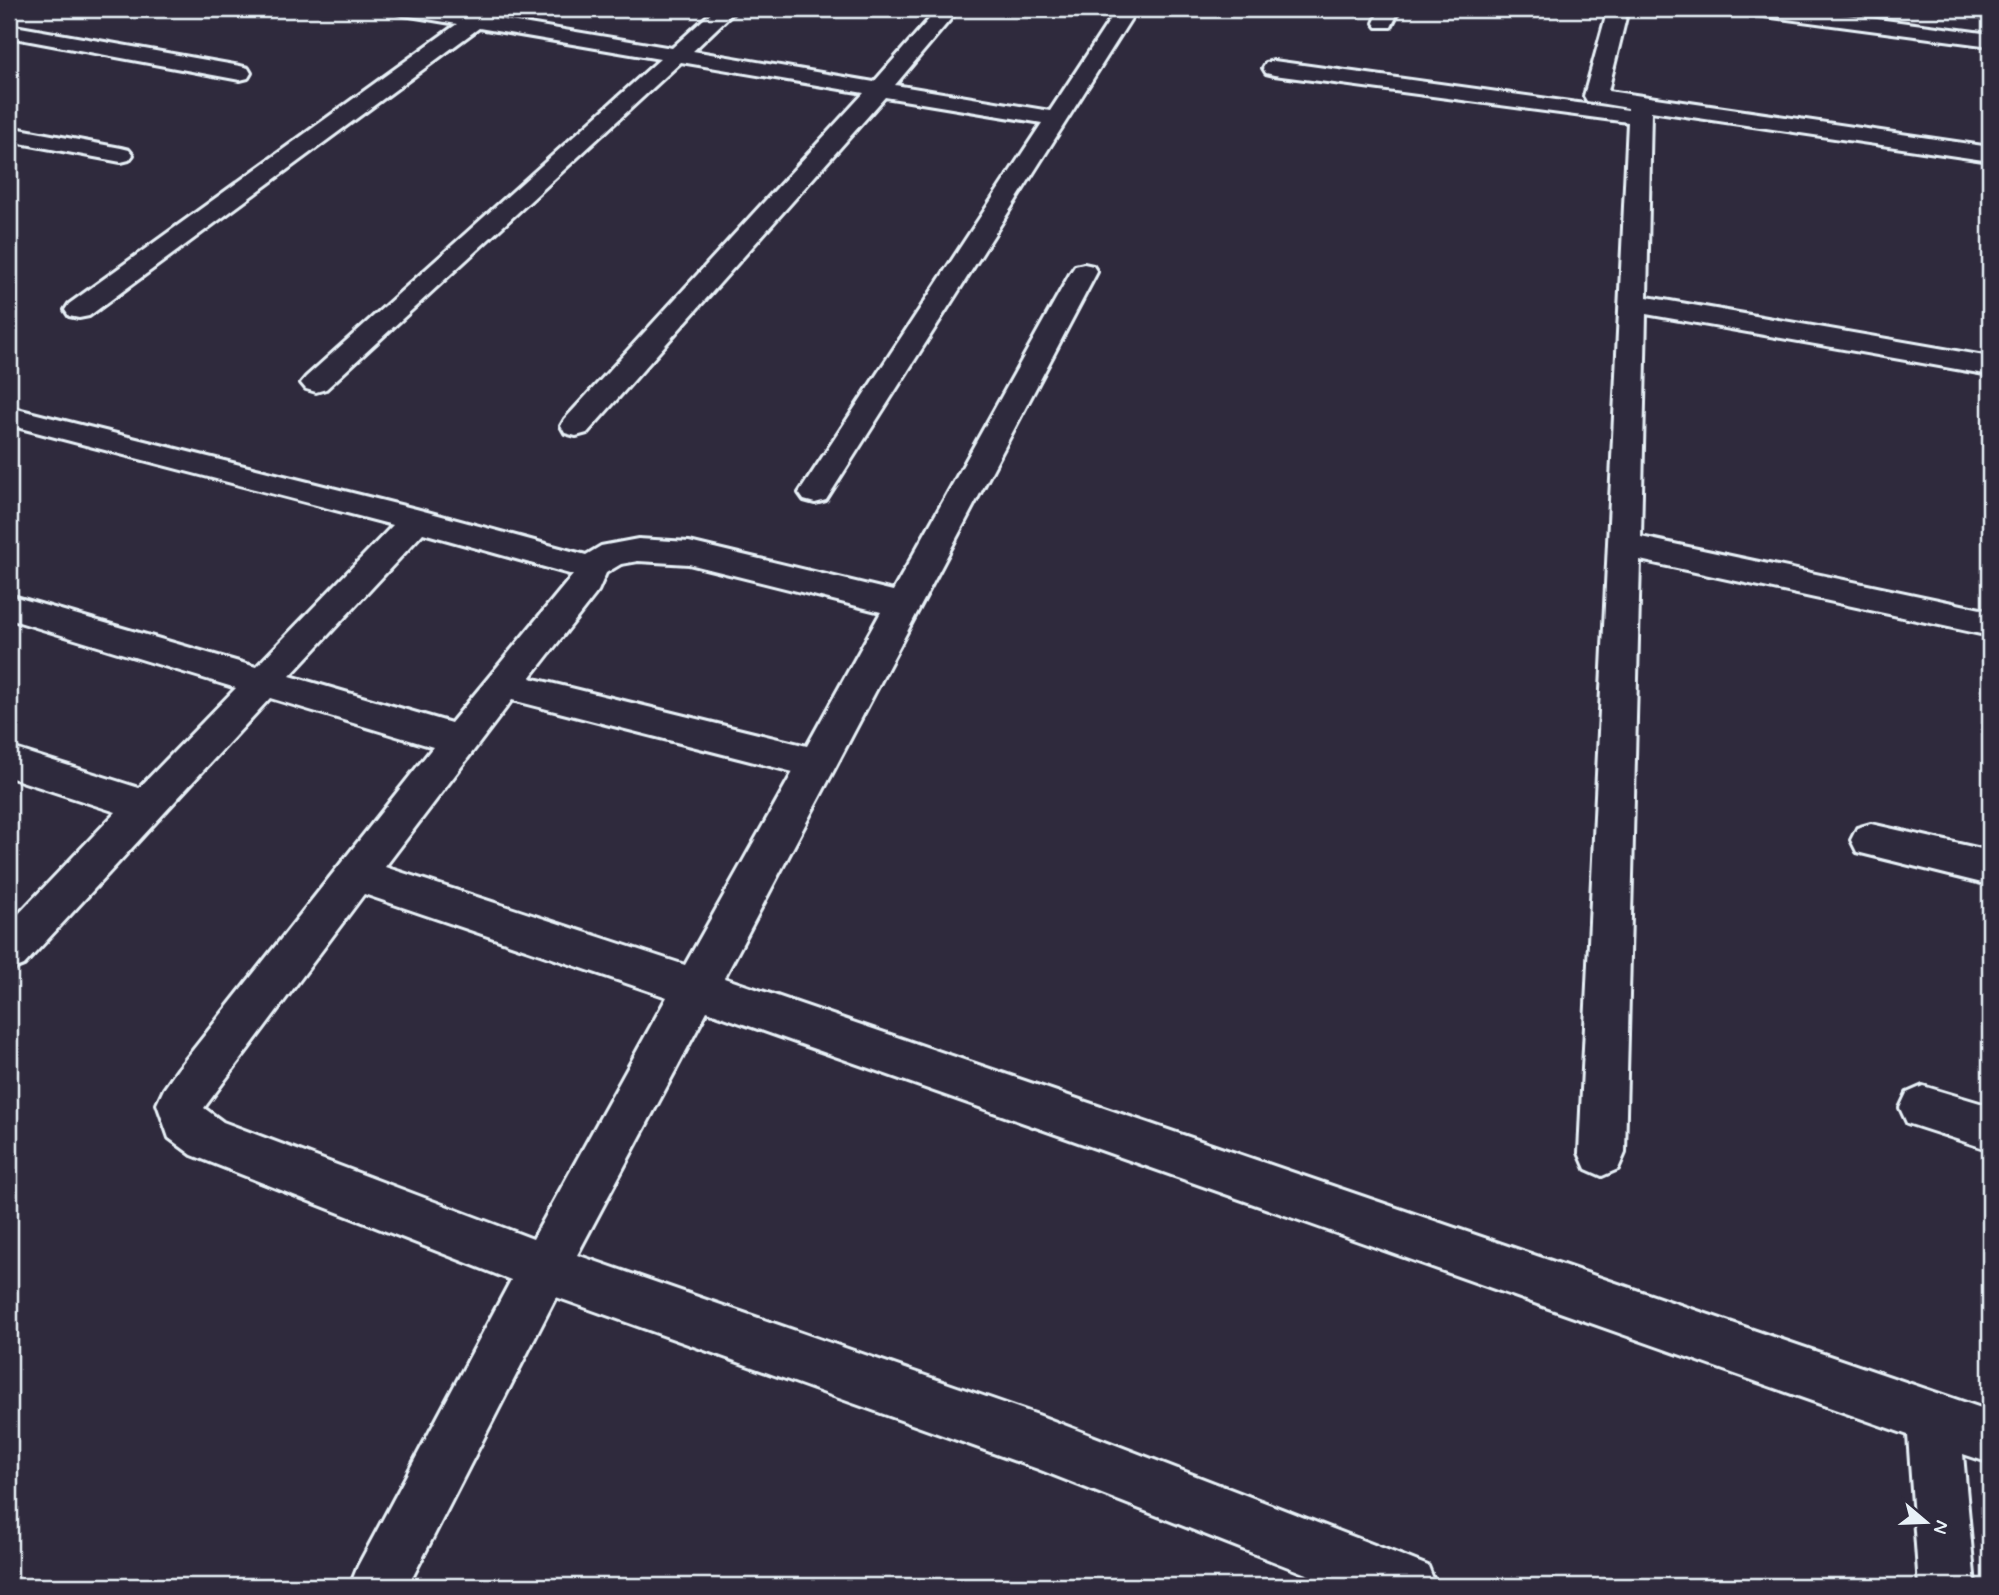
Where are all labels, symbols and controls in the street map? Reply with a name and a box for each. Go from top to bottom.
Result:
north arrow [1890,1486,1960,1556]
text: N [1927,1517,1955,1537]

